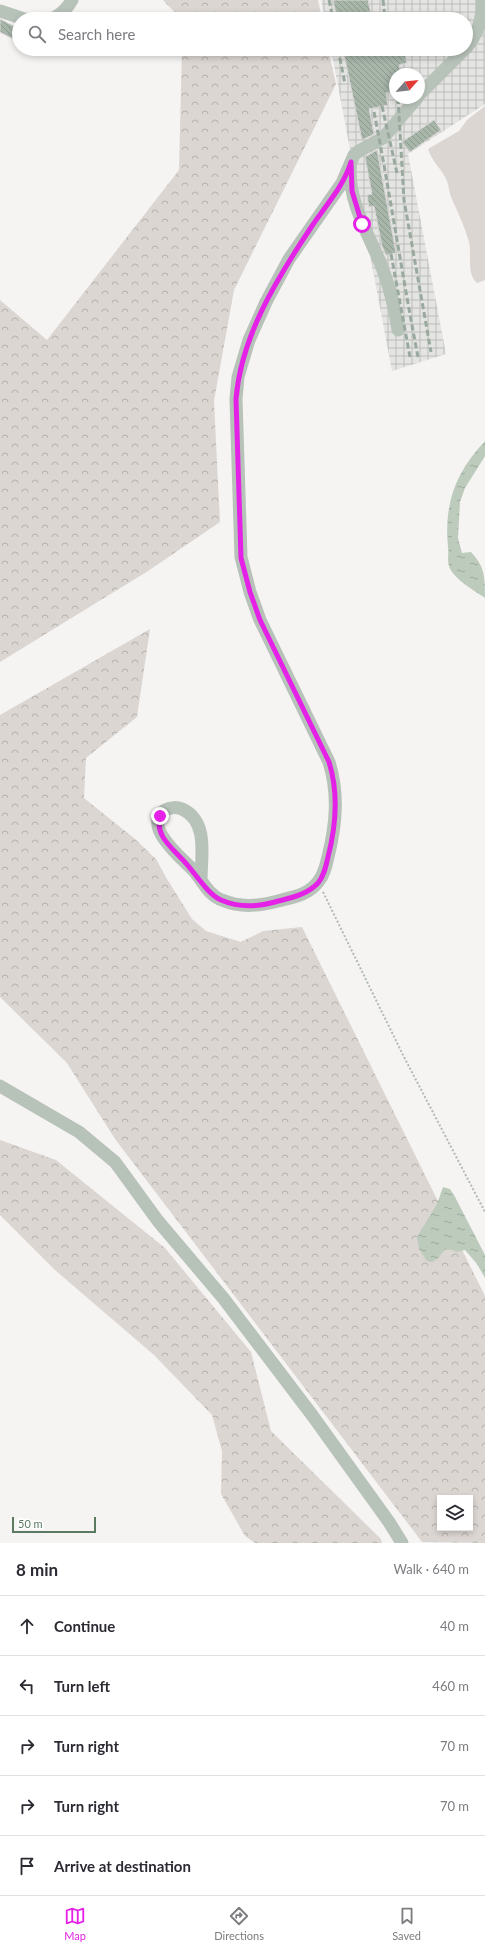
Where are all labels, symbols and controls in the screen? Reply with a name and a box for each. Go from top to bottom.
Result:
search box [12,12,473,56]
icon: search [26,23,48,45]
text: Search here [58,25,135,43]
north arrow [389,68,425,104]
route start [353,215,371,233]
route end [151,807,169,825]
map controls [437,1495,473,1531]
button: layers [437,1495,473,1531]
scale bar [12,1515,96,1534]
text: 50 m [18,1517,43,1530]
text: 8 min [16,1559,58,1580]
text: Walk · 640 m [393,1561,469,1577]
icon: ahead [16,1615,38,1637]
text: Continue [54,1617,115,1635]
text: 40 m [440,1618,469,1634]
icon: left [16,1675,38,1697]
text: Turn left [54,1677,110,1695]
text: 460 m [432,1678,469,1694]
icon: right [16,1735,38,1757]
text: Turn right [54,1737,119,1755]
text: 70 m [440,1738,469,1754]
icon: right [16,1795,38,1817]
text: Turn right [54,1797,119,1815]
text: 70 m [440,1798,469,1814]
icon: arrive [16,1855,38,1877]
text: Arrive at destination [54,1857,191,1875]
tab: Map [64,1905,86,1942]
tab: Directions [214,1905,264,1942]
tab: Saved [392,1905,421,1942]

